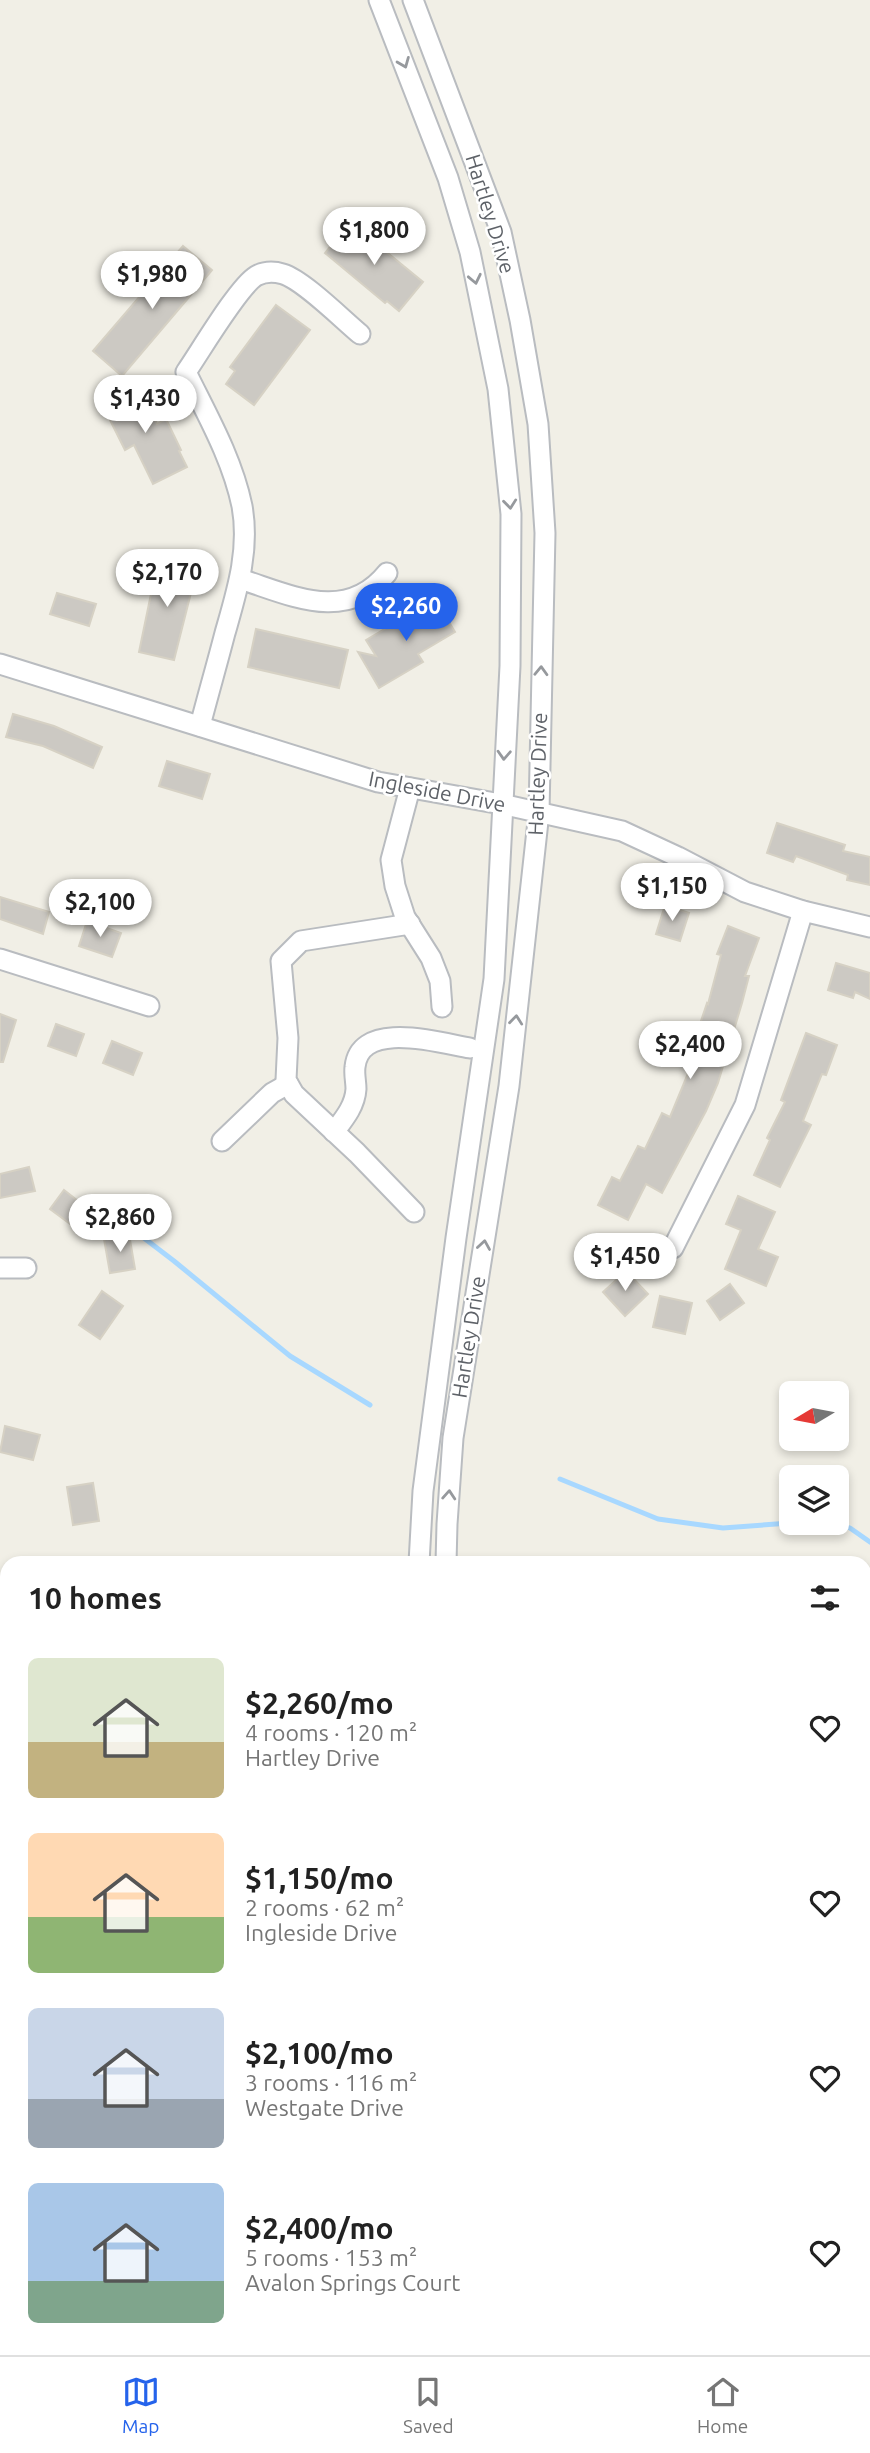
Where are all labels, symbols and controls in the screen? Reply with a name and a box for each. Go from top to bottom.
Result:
one-way arrow [395,57,409,69]
street label: Hartley Drive [461,151,520,276]
pin: $1,800 [317,208,431,267]
text: $1,800 [339,217,409,242]
pin: $1,980 [95,252,209,311]
text: $1,980 [117,261,187,286]
one-way arrow [467,273,482,285]
pin: $1,430 [88,376,202,435]
text: $1,430 [110,385,180,410]
one-way arrow [502,498,517,509]
pin: $2,170 [110,550,224,609]
text: $2,170 [132,559,202,584]
pin: $2,260 [349,584,463,643]
text: $2,260 [371,593,441,618]
one-way arrow [534,666,549,677]
street label: Hartley Drive [523,712,551,836]
one-way arrow [497,750,512,761]
street label: Ingleside Drive [367,766,508,816]
pin: $1,150 [615,864,729,923]
text: $1,150 [637,873,707,898]
pin: $2,100 [43,880,157,939]
text: $2,100 [65,889,135,914]
one-way arrow [509,1014,524,1026]
pin: $2,400 [633,1021,747,1081]
text: $2,400 [655,1031,725,1056]
pin: $2,860 [63,1194,177,1254]
text: $2,860 [85,1204,155,1229]
pin: $1,450 [568,1234,682,1293]
one-way arrow [476,1239,491,1251]
text: $1,450 [590,1243,660,1268]
street label: Hartley Drive [447,1274,490,1400]
north arrow [779,1381,849,1451]
map controls [779,1381,849,1535]
button: layers [779,1465,849,1535]
one-way arrow [441,1489,456,1500]
icon: filters [806,1579,844,1617]
text: 10 homes [28,1581,162,1615]
icon: home [84,1686,168,1770]
text: $2,260/mo [245,1686,394,1720]
icon: heart [806,1709,844,1747]
text: 4 rooms · 120 m² [245,1720,417,1745]
text: Hartley Drive [245,1745,380,1770]
icon: home [84,1861,168,1945]
text: $1,150/mo [245,1861,394,1895]
icon: heart [806,1884,844,1922]
text: 2 rooms · 62 m² [245,1895,404,1920]
text: Ingleside Drive [245,1920,397,1945]
icon: home [84,2036,168,2120]
text: $2,100/mo [245,2036,394,2070]
icon: heart [806,2059,844,2097]
text: 3 rooms · 116 m² [245,2070,417,2095]
text: Westgate Drive [245,2095,404,2120]
icon: home [84,2211,168,2295]
text: $2,400/mo [245,2211,394,2245]
icon: heart [806,2234,844,2272]
text: 5 rooms · 153 m² [245,2245,417,2270]
text: Avalon Springs Court [245,2270,460,2295]
tab: Map [122,2373,160,2437]
tab: Saved [403,2373,454,2437]
tab: Home [697,2373,748,2437]

